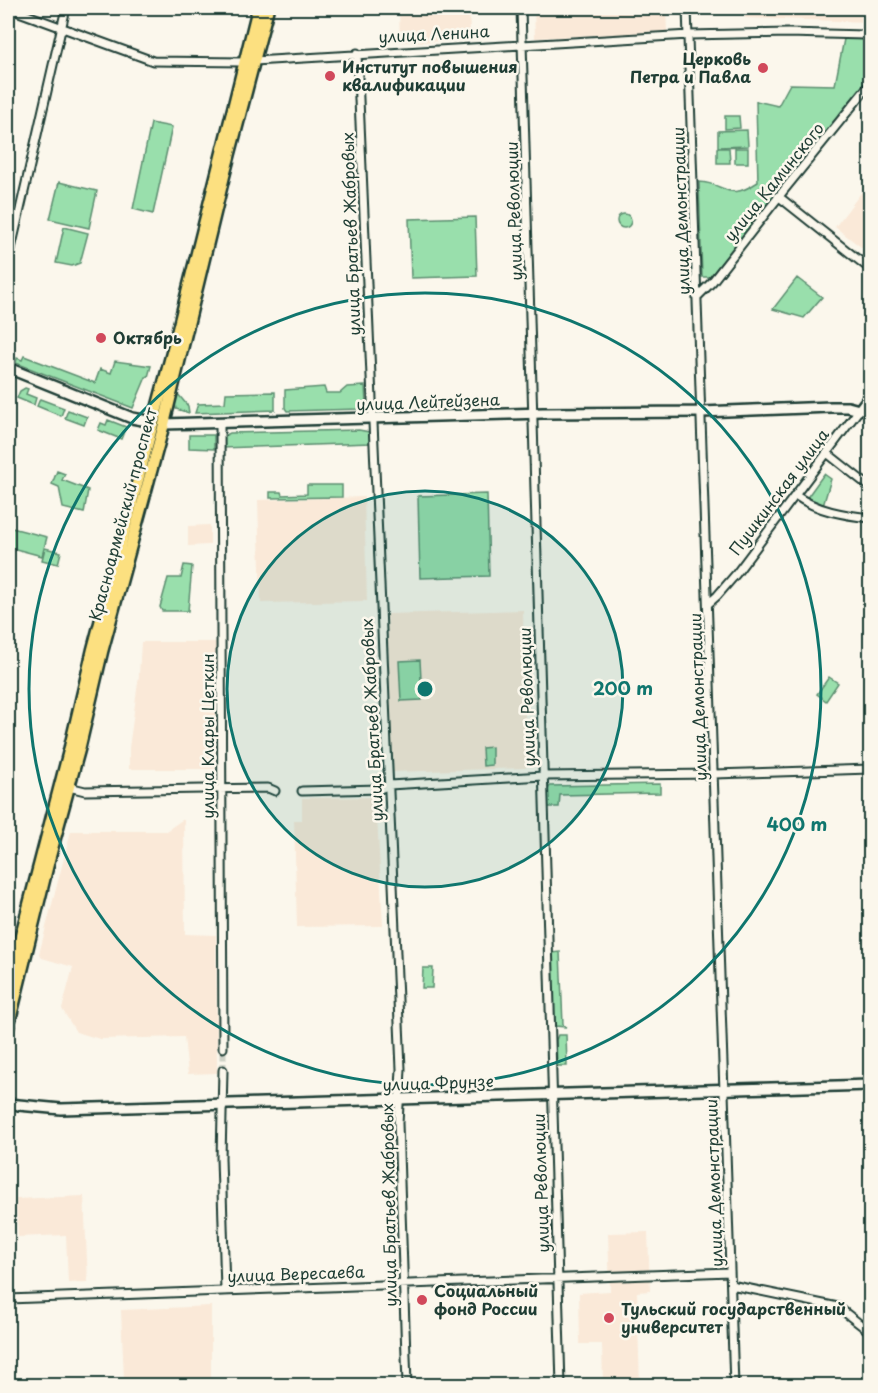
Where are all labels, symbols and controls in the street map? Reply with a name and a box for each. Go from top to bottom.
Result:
street label: улица Ленина [378,18,490,48]
place label: Церковь Петра и Павла [630,46,751,88]
place label: Институт повышения квалификации [342,54,518,96]
marker: Церковь Петра и Павла [756,61,770,75]
marker: Институт повышения квалификации [323,69,337,83]
street label: улица Каминского [718,117,829,246]
street label: улица Демонстрации [665,127,695,296]
street label: улица Братьев Жабровых [334,132,366,336]
street label: улица Революции [499,141,527,281]
place label: Октябрь [113,325,182,349]
marker: Октябрь [94,331,108,345]
street label: улица Лейтейзена [356,387,500,415]
street label: Красноармейский проспект [82,404,162,623]
street label: Пушкинская улица [723,423,834,560]
street label: улица Демонстрации [682,613,712,782]
street label: улица Братьев Жабровых [354,618,388,822]
street label: улица Революции [512,627,540,767]
street label: улица Клары Цеткин [195,653,219,819]
text: 200 m [593,674,653,701]
centre of rings [415,679,435,699]
text: 400 m [767,810,827,837]
street label: улица Фрунзе [382,1068,494,1096]
street label: улица Демонстрации [698,1099,728,1268]
street label: улица Братьев Жабровых [374,1103,402,1307]
street label: улица Революции [526,1113,554,1253]
street label: улица Вересаева [227,1259,365,1287]
place label: Социальный фонд России [434,1278,538,1320]
marker: Социальный фонд России [415,1293,429,1307]
place label: Тульский государственный университет [621,1296,846,1338]
marker: Тульский государственный университет [602,1311,616,1325]

